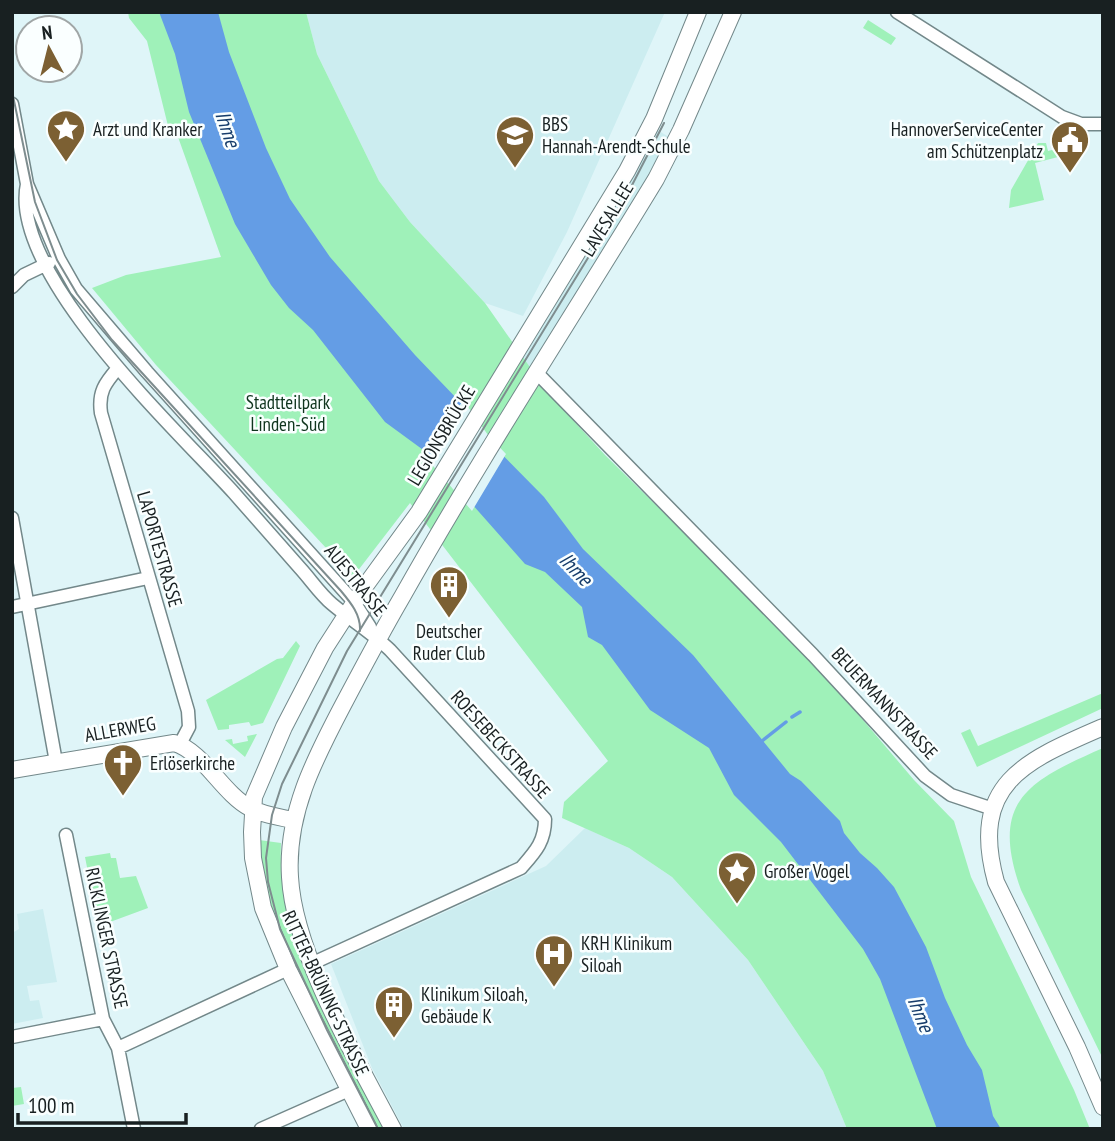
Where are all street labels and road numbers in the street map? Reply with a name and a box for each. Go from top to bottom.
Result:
street label: LAVESALLEE [575,178,639,260]
street label: LEGIONSBRÜCKE [402,380,480,490]
street label: LAPORTESTRASSE [132,488,188,610]
street label: AUESTRASSE [320,539,392,621]
street label: BEUERMANNSTRASSE [827,642,943,764]
street label: ROESEBECKSTRASSE [446,685,556,803]
street label: ALLERWEG [83,711,157,747]
street label: RICKLINGER STRASSE [80,865,134,1011]
street label: RITTER-BRÜNING-STRASSE [277,907,375,1079]

